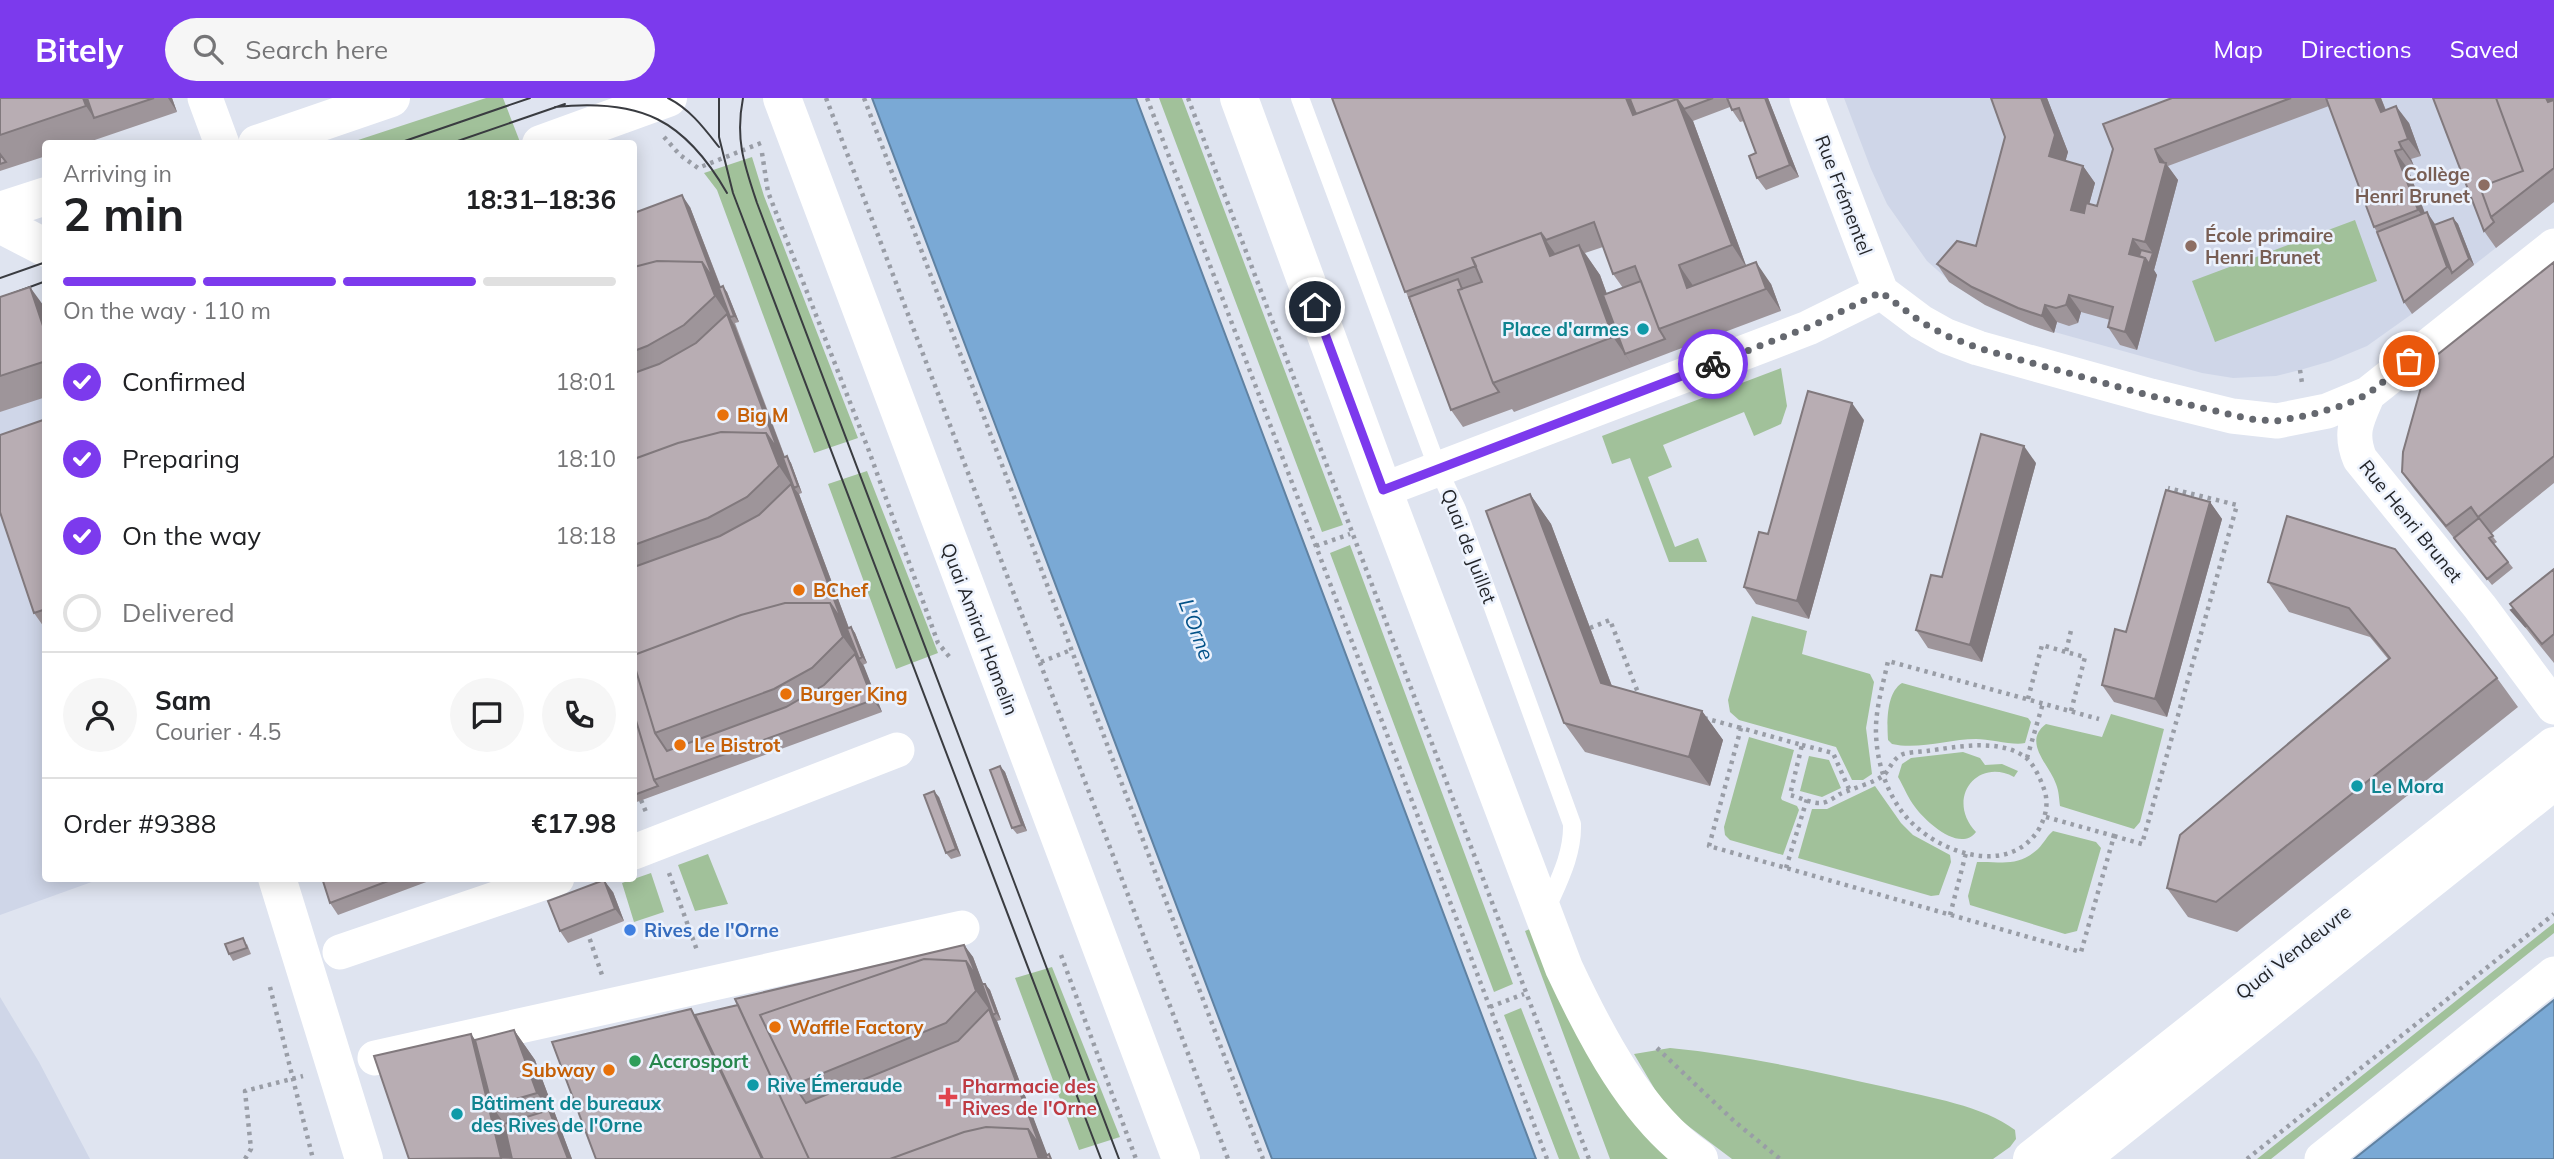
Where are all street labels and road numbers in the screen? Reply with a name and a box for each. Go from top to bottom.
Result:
street label: Rue Frémentel [1810,132,1878,258]
street label: Rue Henri Brunet [2354,455,2468,587]
street label: Quai de Juillet [1436,485,1502,607]
street label: Quai Amiral Hamelin [936,540,1024,718]
street label: Quai Vendeuvre [2230,899,2356,1005]

